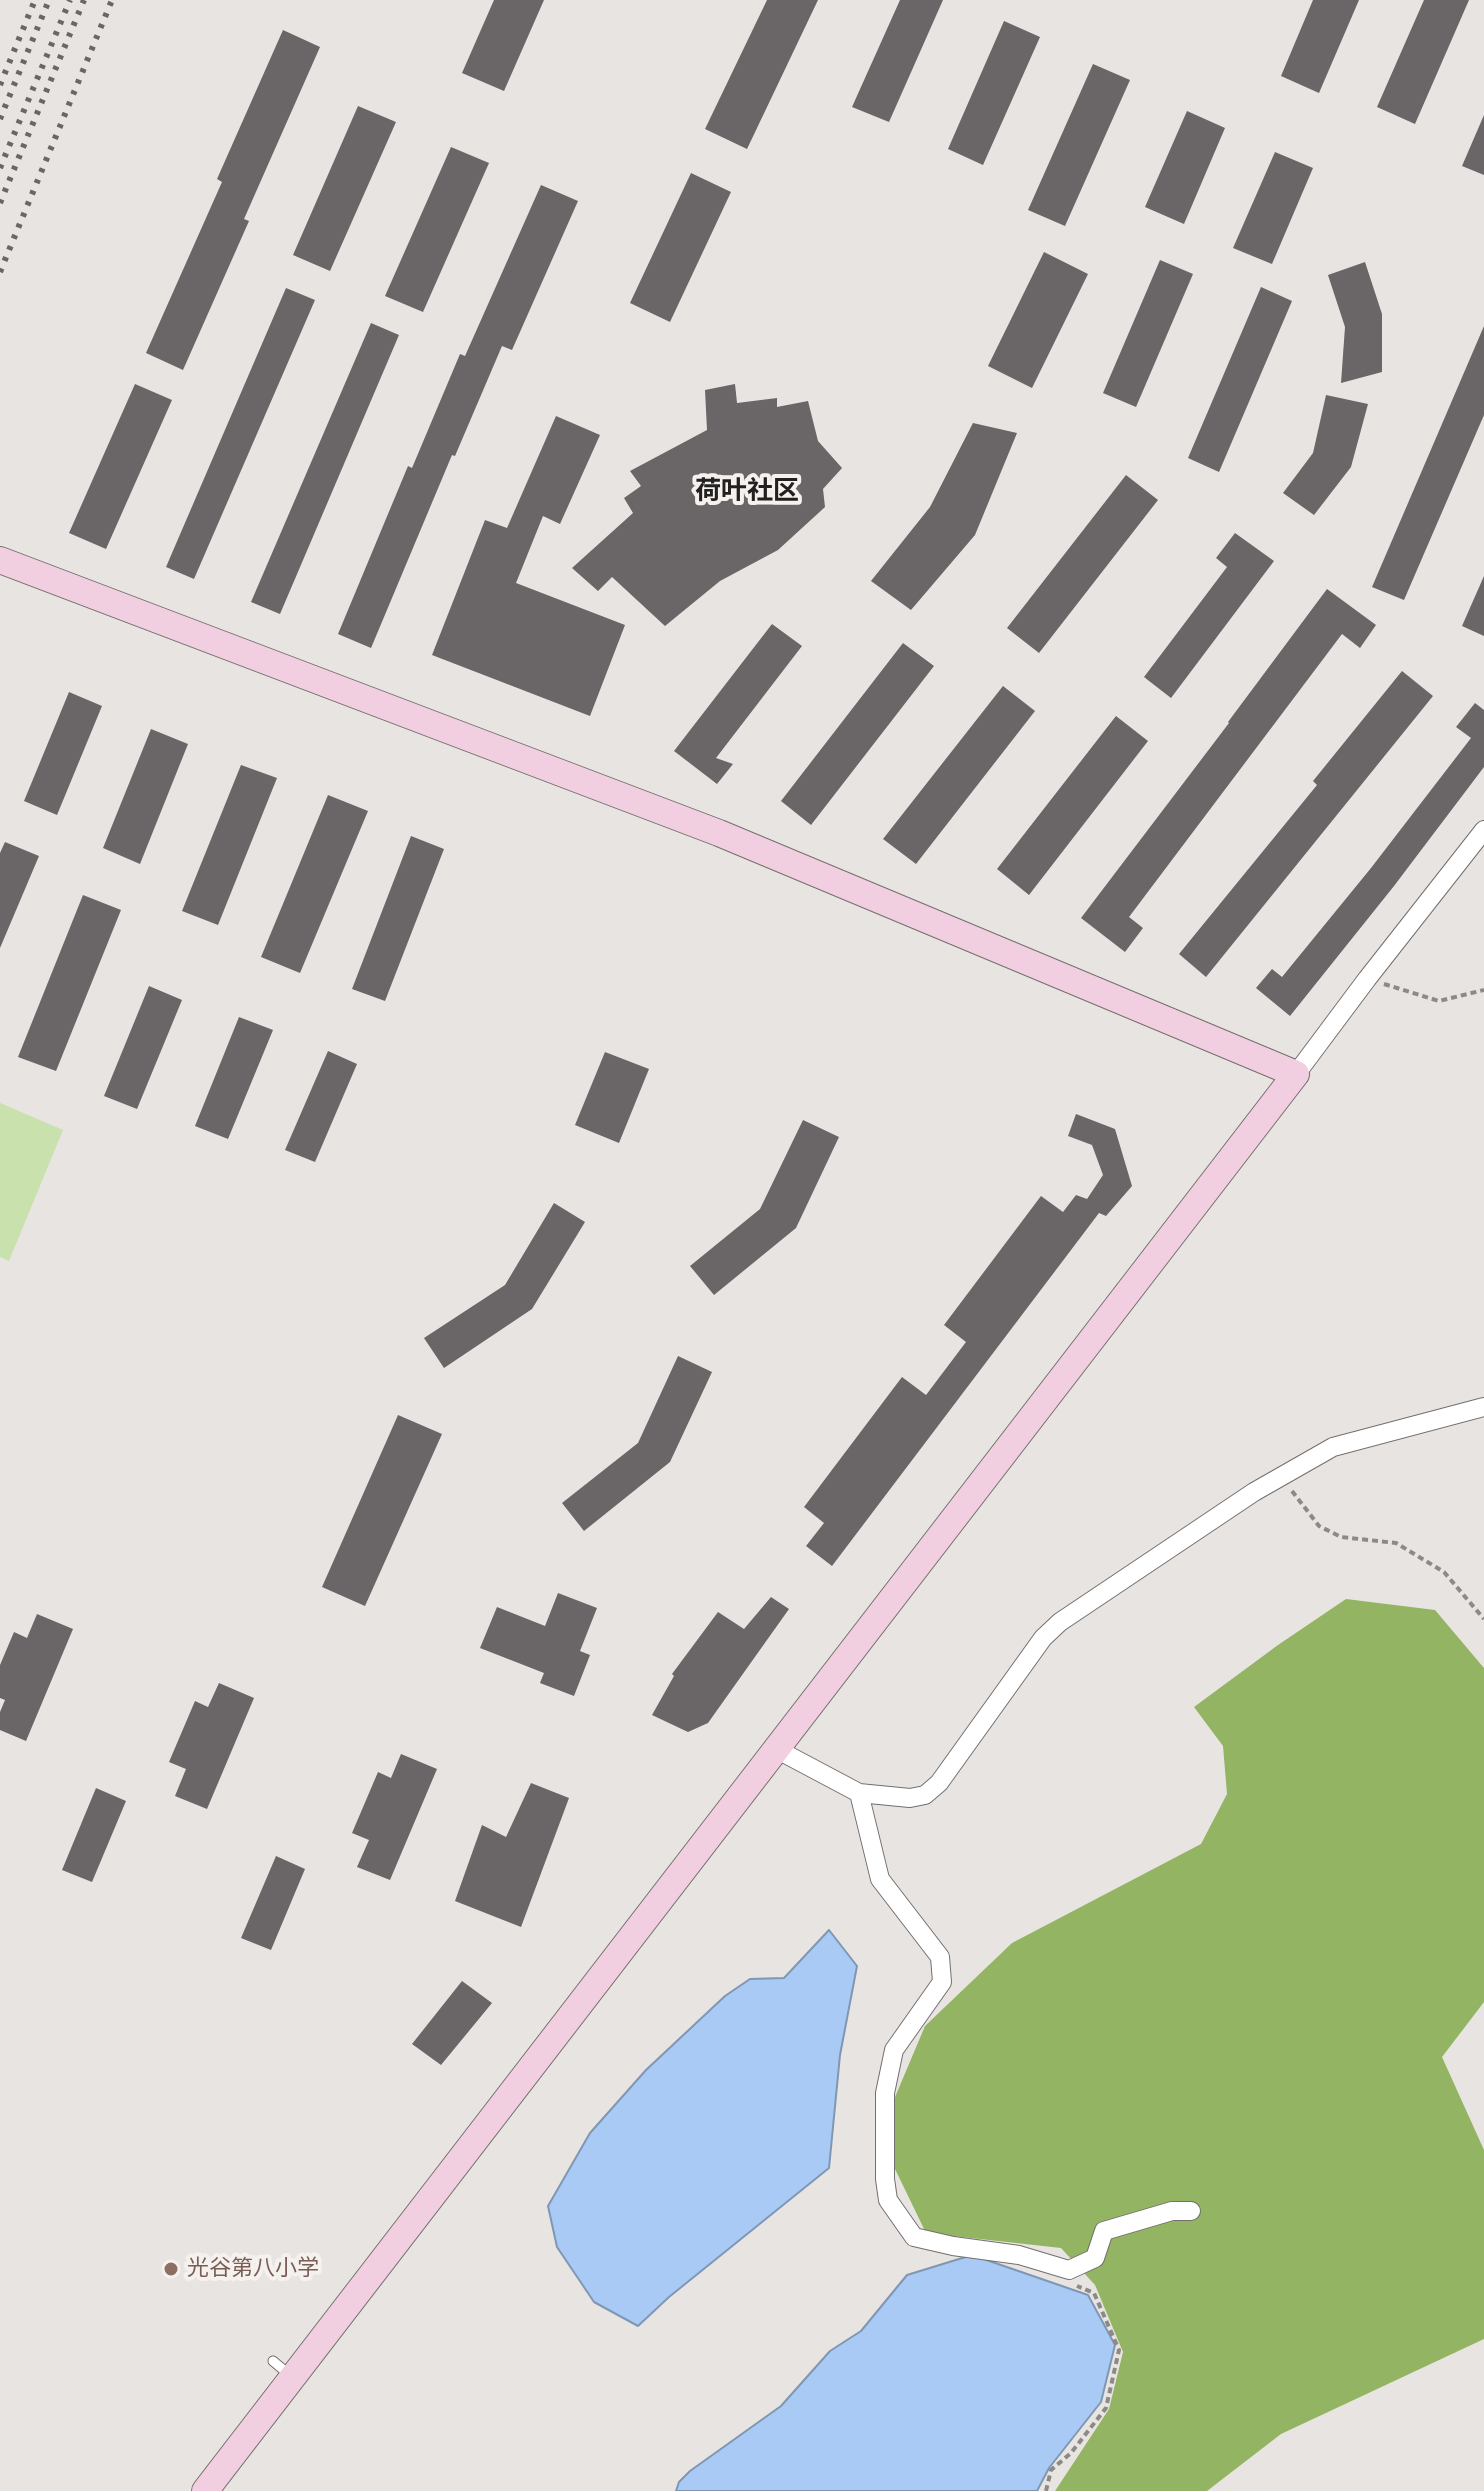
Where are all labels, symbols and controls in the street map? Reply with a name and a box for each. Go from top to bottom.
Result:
district label: 荷叶社区 [695,475,799,507]
place label: 光谷第八小学 [187,2256,319,2282]
marker: 光谷第八小学 [162,2260,180,2278]

